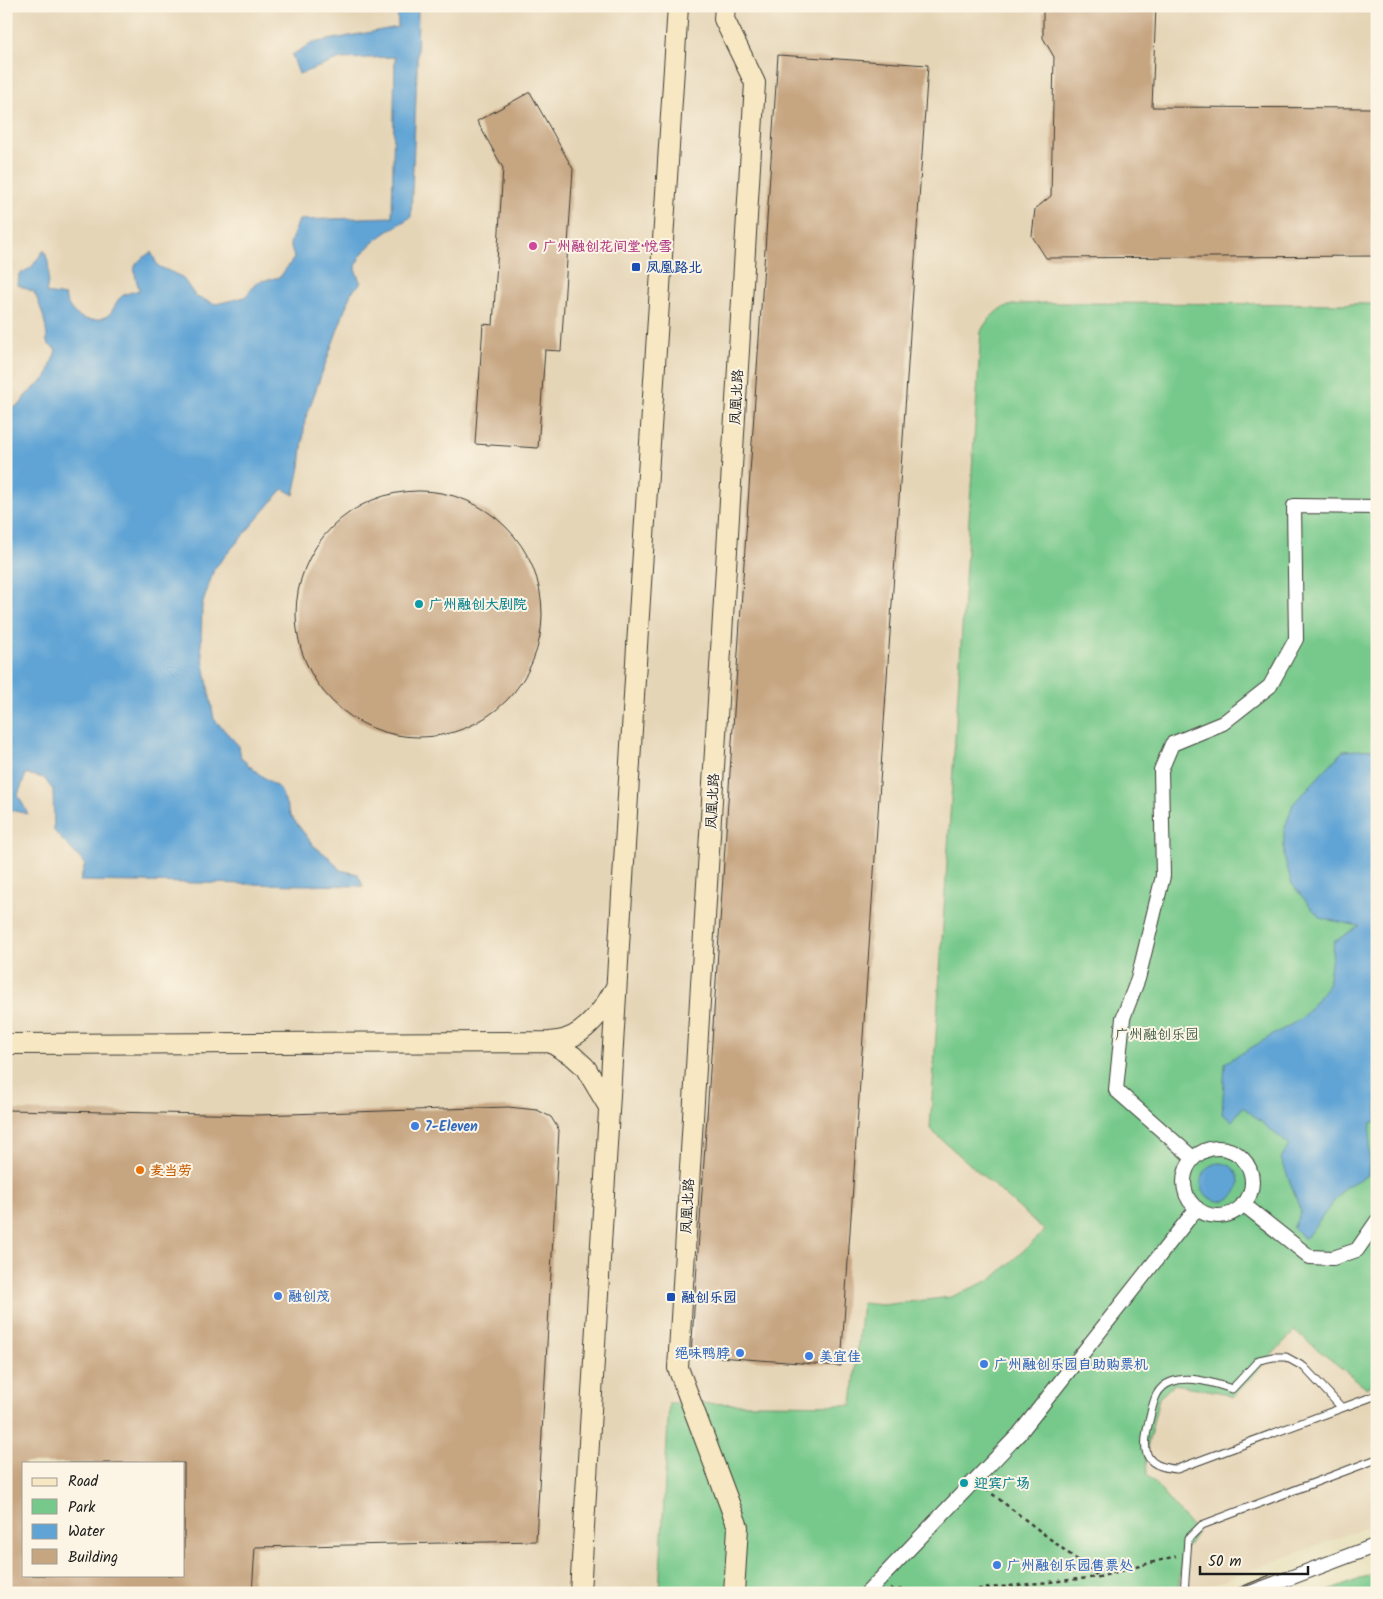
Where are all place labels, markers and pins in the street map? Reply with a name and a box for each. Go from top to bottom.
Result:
place label: 广州融创花间堂·悦雪 [543,236,672,258]
marker: 广州融创花间堂·悦雪 [527,240,539,252]
place label: 凤凰路北 [646,257,702,279]
marker: 凤凰路北 [630,261,642,273]
place label: 广州融创大剧院 [429,594,527,616]
marker: 广州融创大剧院 [413,598,425,610]
place label: 7-Eleven [425,1116,478,1138]
marker: 7-Eleven [409,1120,421,1132]
place label: 麦当劳 [150,1160,192,1182]
marker: 麦当劳 [134,1164,146,1176]
place label: 融创茂 [288,1286,330,1308]
place label: 融创乐园 [681,1287,737,1309]
marker: 融创茂 [272,1290,284,1302]
marker: 融创乐园 [665,1291,677,1303]
place label: 绝味鸭脖 [674,1343,730,1365]
place label: 美宜佳 [819,1346,861,1368]
marker: 绝味鸭脖 [734,1347,746,1359]
marker: 美宜佳 [803,1350,815,1362]
place label: 广州融创乐园自助购票机 [994,1354,1148,1376]
marker: 广州融创乐园自助购票机 [978,1358,990,1370]
place label: 迎宾广场 [974,1473,1030,1495]
marker: 迎宾广场 [958,1477,970,1489]
place label: 广州融创乐园售票处 [1007,1555,1133,1577]
marker: 广州融创乐园售票处 [991,1559,1003,1571]

